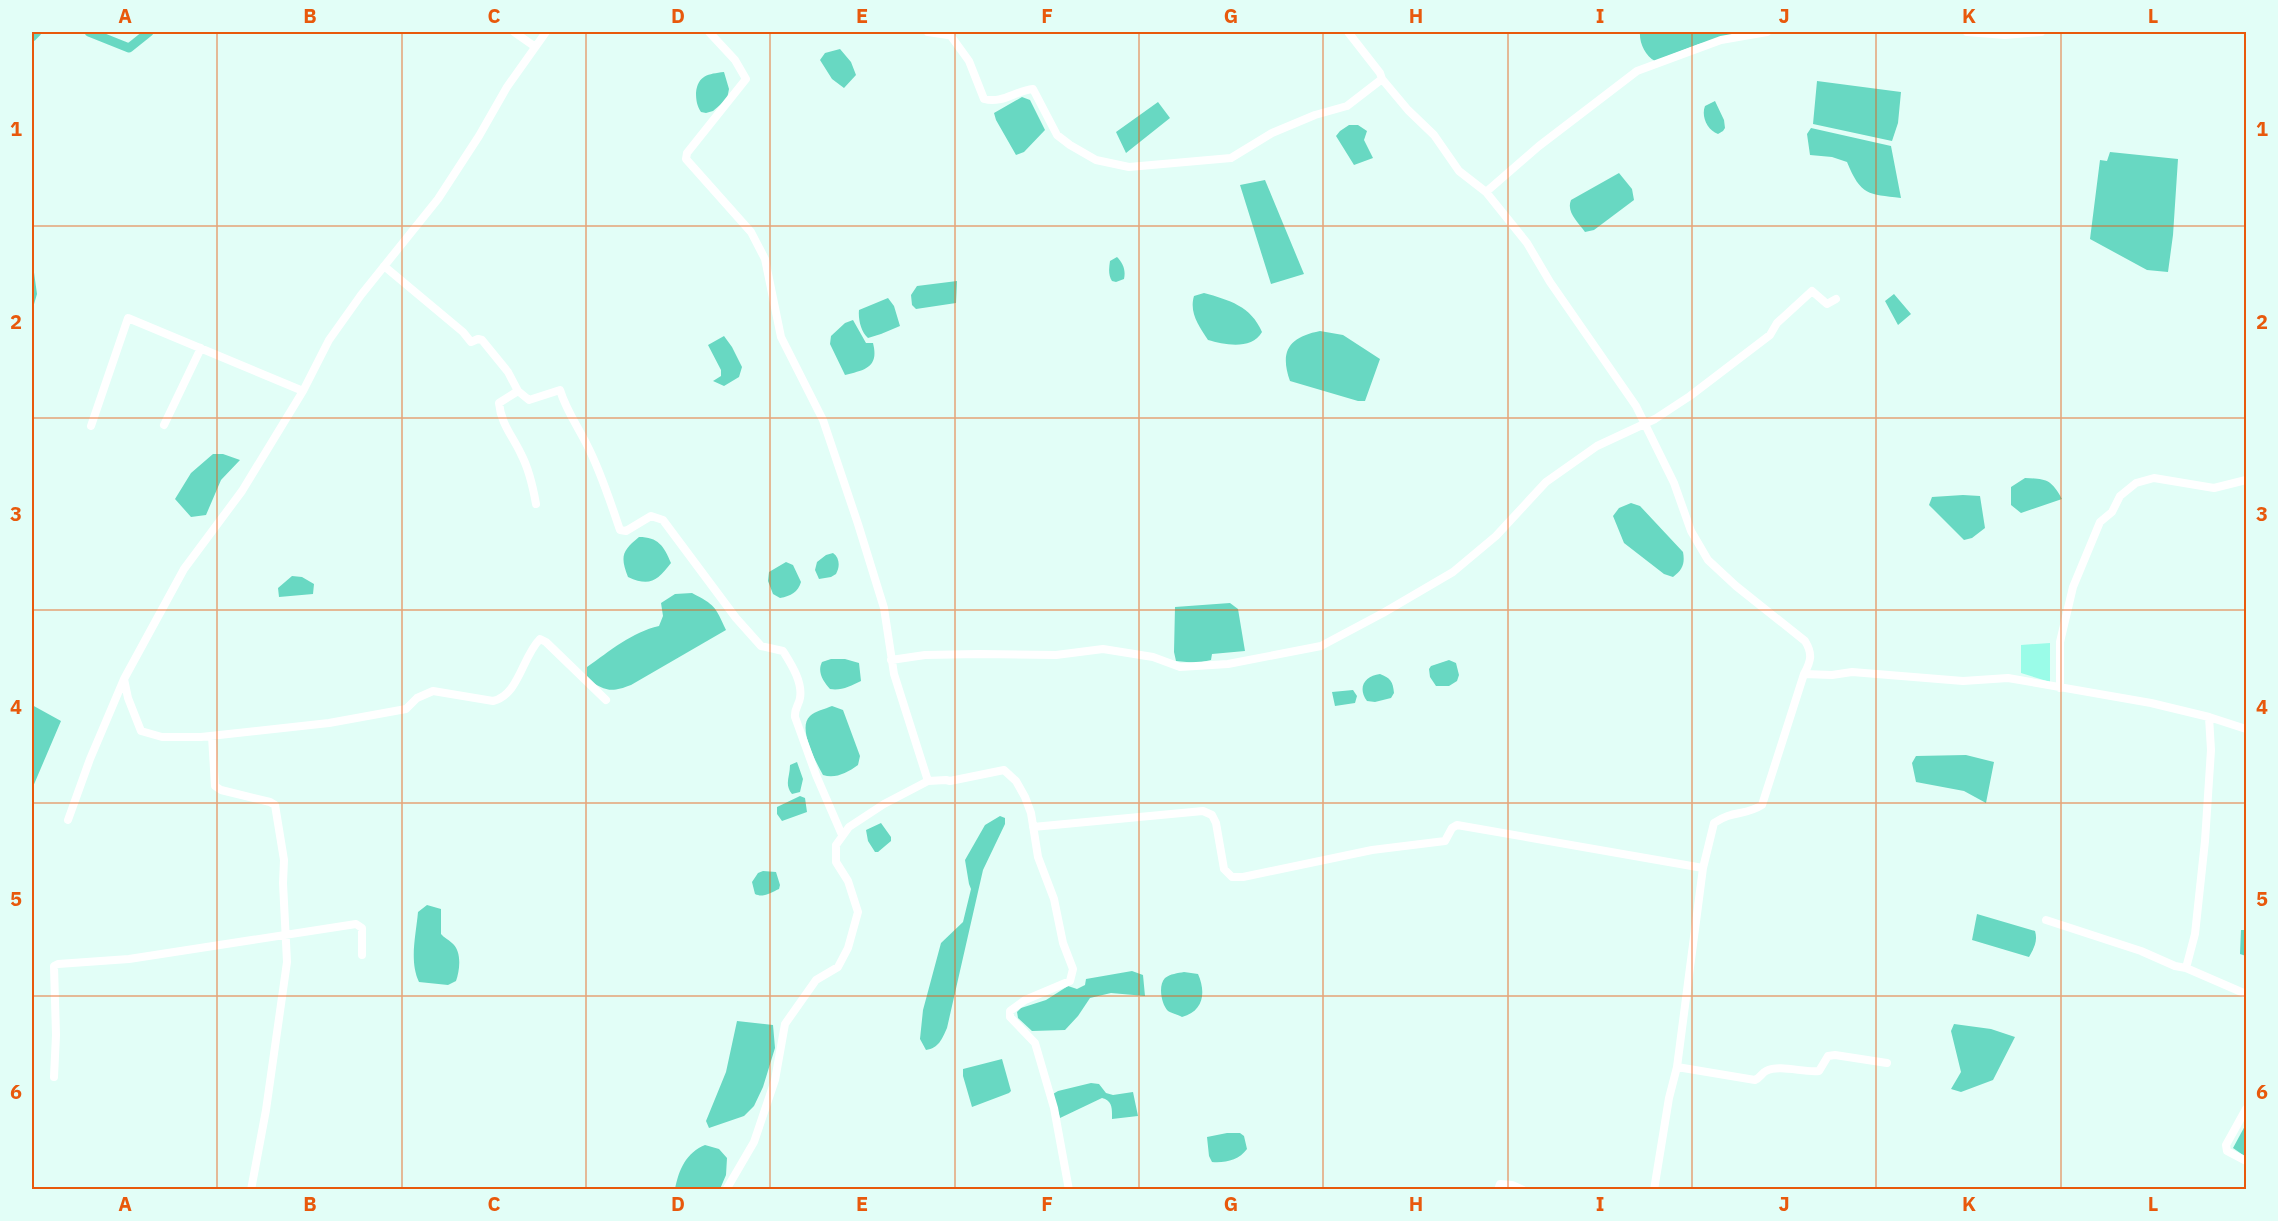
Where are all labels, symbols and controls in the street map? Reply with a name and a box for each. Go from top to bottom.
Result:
text: A [118,2,132,29]
text: B [303,2,317,29]
text: C [487,2,501,29]
text: D [671,2,685,29]
text: E [856,2,868,29]
text: F [1041,2,1053,29]
text: G [1224,2,1238,29]
text: H [1409,2,1423,29]
text: I [1596,2,1604,29]
text: J [1778,2,1790,29]
text: K [1962,2,1976,29]
text: L [2148,2,2158,29]
text: 1 [10,115,22,142]
text: 1 [2256,115,2268,142]
text: 2 [10,308,22,335]
text: 2 [2256,308,2268,335]
text: 3 [10,500,22,527]
text: 3 [2256,500,2268,527]
text: 4 [10,693,22,720]
text: 4 [2256,693,2268,720]
text: 5 [10,885,22,912]
text: 5 [2256,885,2268,912]
text: 6 [10,1078,22,1105]
text: 6 [2256,1078,2268,1105]
text: A [118,1190,132,1217]
text: B [303,1190,317,1217]
text: C [487,1190,501,1217]
text: D [671,1190,685,1217]
text: E [856,1190,868,1217]
text: F [1041,1190,1053,1217]
text: G [1224,1190,1238,1217]
text: H [1409,1190,1423,1217]
text: I [1596,1190,1604,1217]
text: J [1778,1190,1790,1217]
text: K [1962,1190,1976,1217]
text: L [2148,1190,2158,1217]

